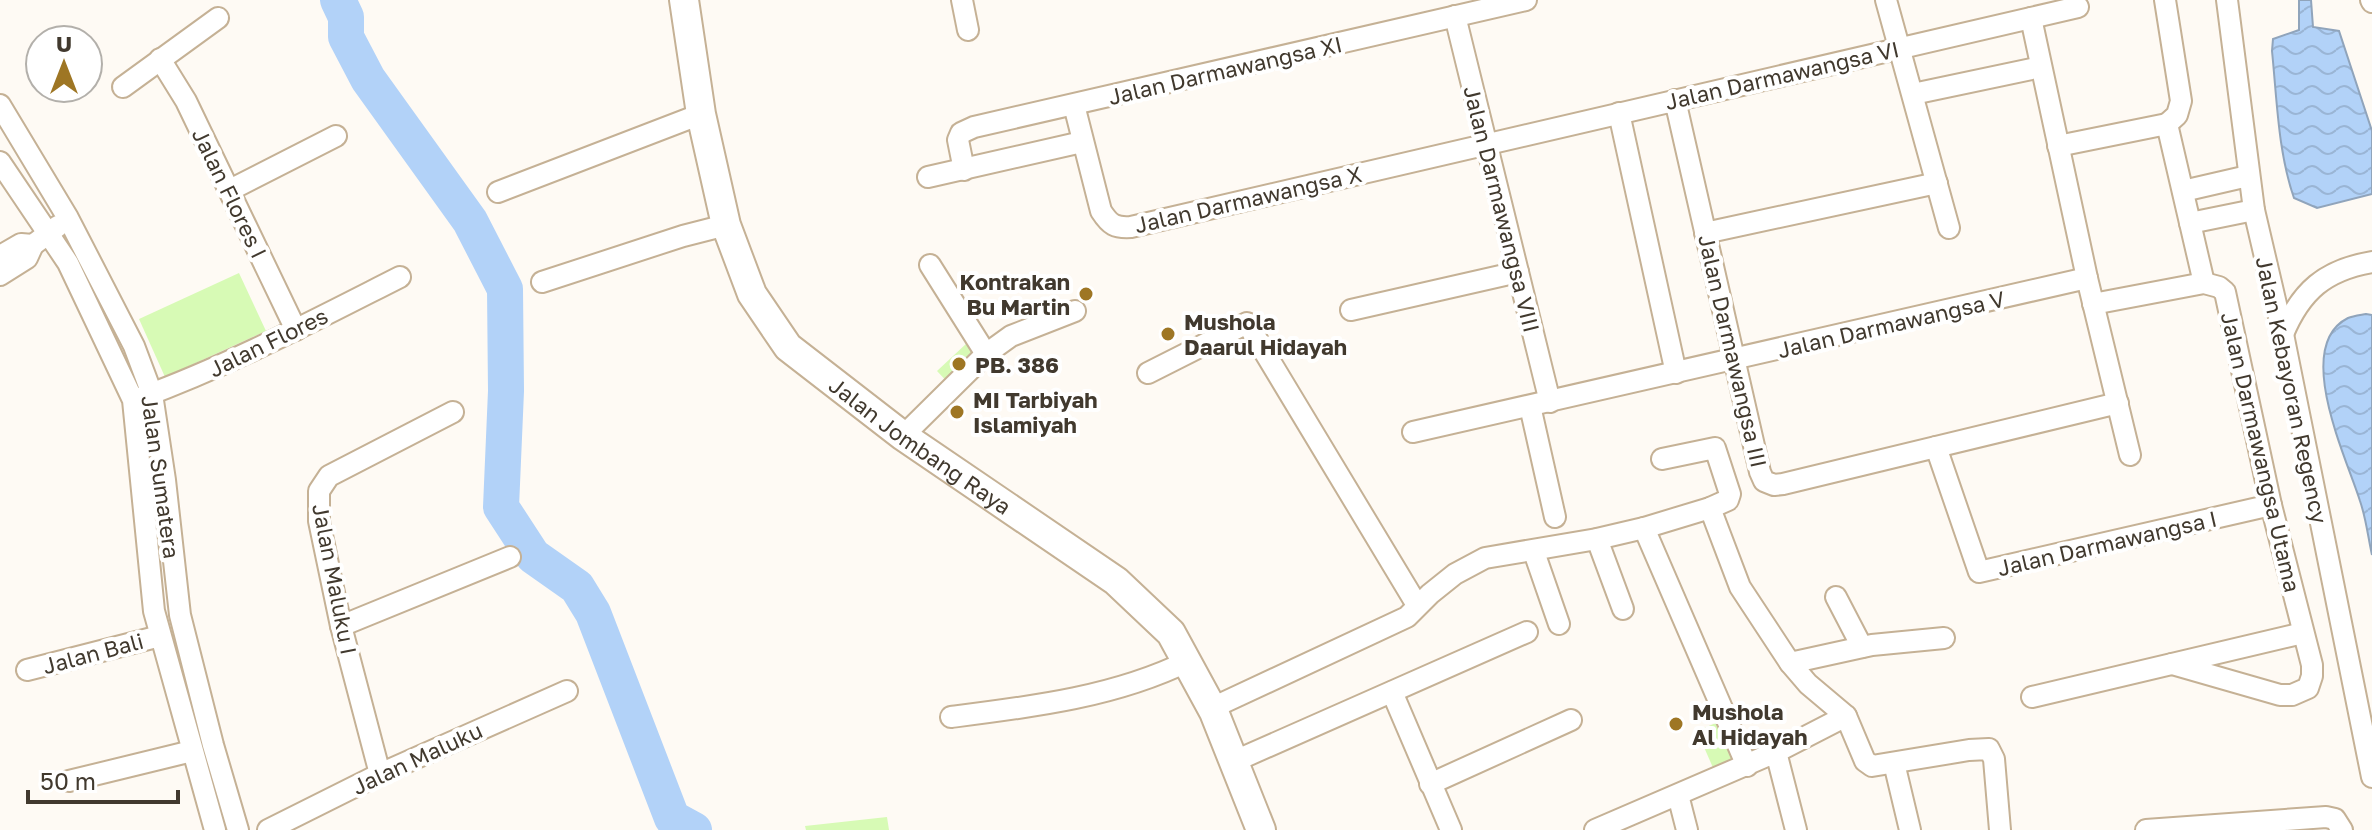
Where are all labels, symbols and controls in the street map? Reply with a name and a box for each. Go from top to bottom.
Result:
north arrow [24,24,104,104]
text: U [56,30,72,57]
street label: Jalan Darmawangsa XI [1105,30,1345,110]
street label: Jalan Darmawangsa VI [1662,35,1902,115]
street label: Jalan Darmawangsa VIII [1458,83,1546,335]
street label: Jalan Flores I [187,124,273,262]
street label: Jalan Darmawangsa X [1132,160,1364,238]
street label: Jalan Darmawangsa III [1693,232,1773,470]
street label: Jalan Kebayoran Regency [2250,254,2334,526]
place label: Kontrakan Bu Martin [960,268,1070,320]
marker: Kontrakan Bu Martin [1077,285,1095,303]
street label: Jalan Darmawangsa V [1775,285,2008,363]
street label: Jalan Flores [204,302,332,382]
place label: Mushola Daarul Hidayah [1184,308,1347,360]
street label: Jalan Darmawangsa Utama [2216,309,2306,595]
marker: Mushola Daarul Hidayah [1159,325,1177,343]
place label: PB. 386 [975,351,1059,378]
marker: PB. 386 [950,355,968,373]
street label: Jalan Jombang Raya [824,371,1017,519]
place label: MI Tarbiyah Islamiyah [973,386,1098,438]
street label: Jalan Sumatera [136,394,186,560]
marker: MI Tarbiyah Islamiyah [948,403,966,421]
street label: Jalan Maluku I [307,501,363,657]
street label: Jalan Darmawangsa I [1995,505,2219,581]
street label: Jalan Bali [40,627,146,679]
place label: Mushola Al Hidayah [1692,698,1807,750]
marker: Mushola Al Hidayah [1667,715,1685,733]
street label: Jalan Maluku [348,716,486,800]
scale bar [28,754,178,804]
text: 50 m [40,766,96,795]

